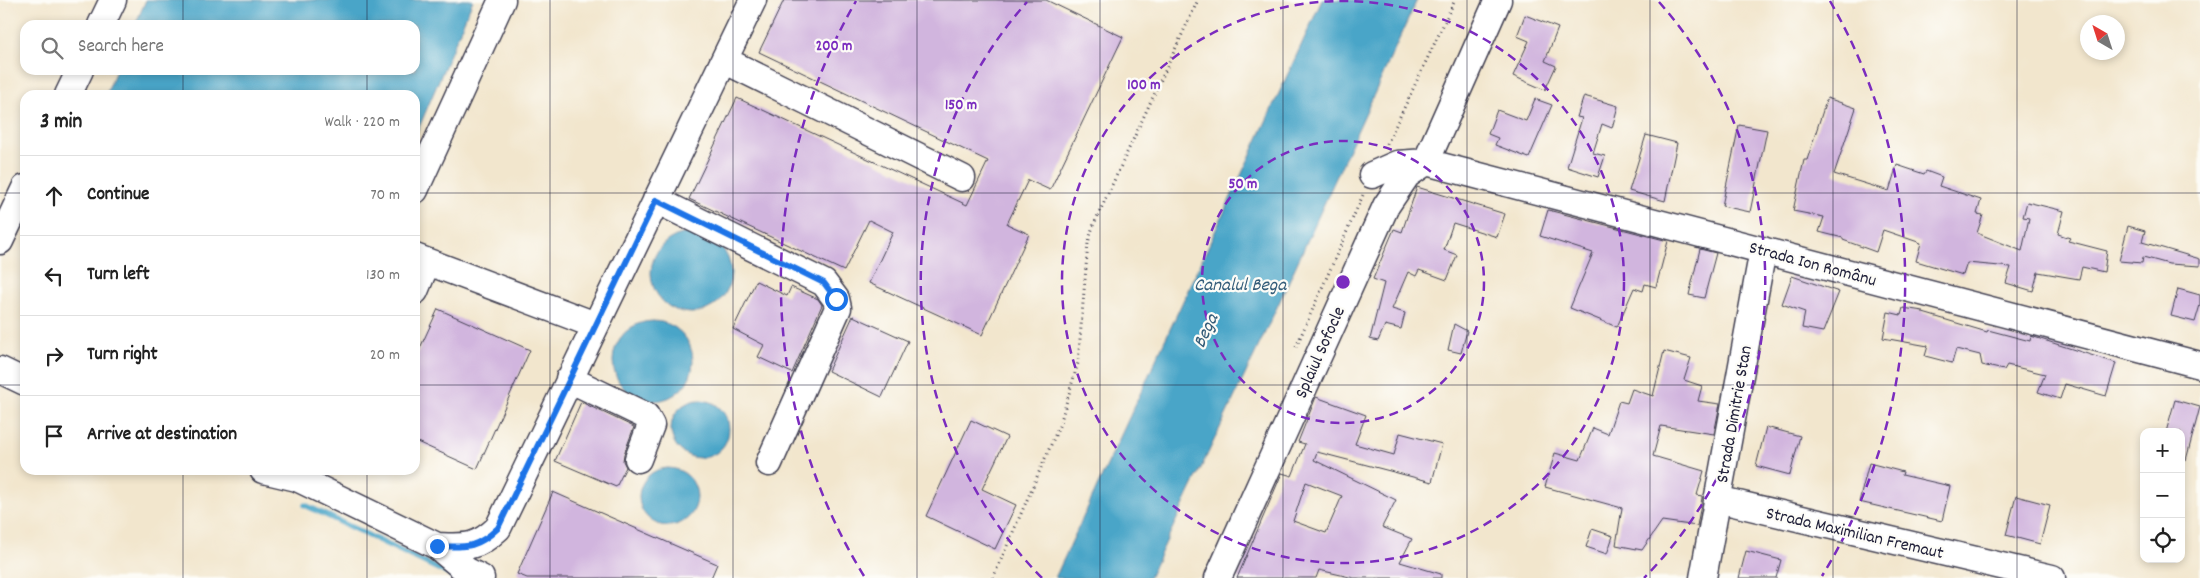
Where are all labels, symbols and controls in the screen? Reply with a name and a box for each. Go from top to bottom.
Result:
north arrow [2080,15,2125,60]
search box [20,20,420,75]
icon: search [38,34,66,62]
text: Search here [78,34,164,61]
text: 200 m [816,36,852,58]
text: 100 m [1127,75,1161,97]
text: 150 m [945,95,977,117]
text: 3 min [40,108,82,138]
text: Walk · 220 m [325,111,400,134]
text: 50 m [1229,174,1257,196]
icon: ahead [40,182,68,210]
text: Continue [87,182,149,209]
text: 70 m [370,184,400,207]
street label: Strada Ion Românu [1746,236,1879,294]
icon: left [40,262,68,290]
text: Turn left [87,262,150,289]
text: 130 m [366,264,400,287]
water label: Canalul Bega [1194,273,1287,300]
centre of rings [1334,273,1352,291]
route start [825,288,848,311]
street label: Splaiul Sofocle [1290,303,1353,403]
water label: Bega [1188,309,1227,353]
icon: right [40,342,68,370]
text: Turn right [87,342,158,369]
text: 20 m [370,344,400,367]
street label: Strada Dimitrie Stan [1711,344,1760,485]
icon: arrive [40,422,68,450]
text: Arrive at destination [87,422,237,449]
map controls [2140,428,2185,563]
button: + [2140,428,2185,473]
button: − [2140,473,2185,518]
street label: Strada Maximilian Fremaut [1763,502,1946,567]
button: locate [2140,518,2185,563]
route end [426,535,449,558]

